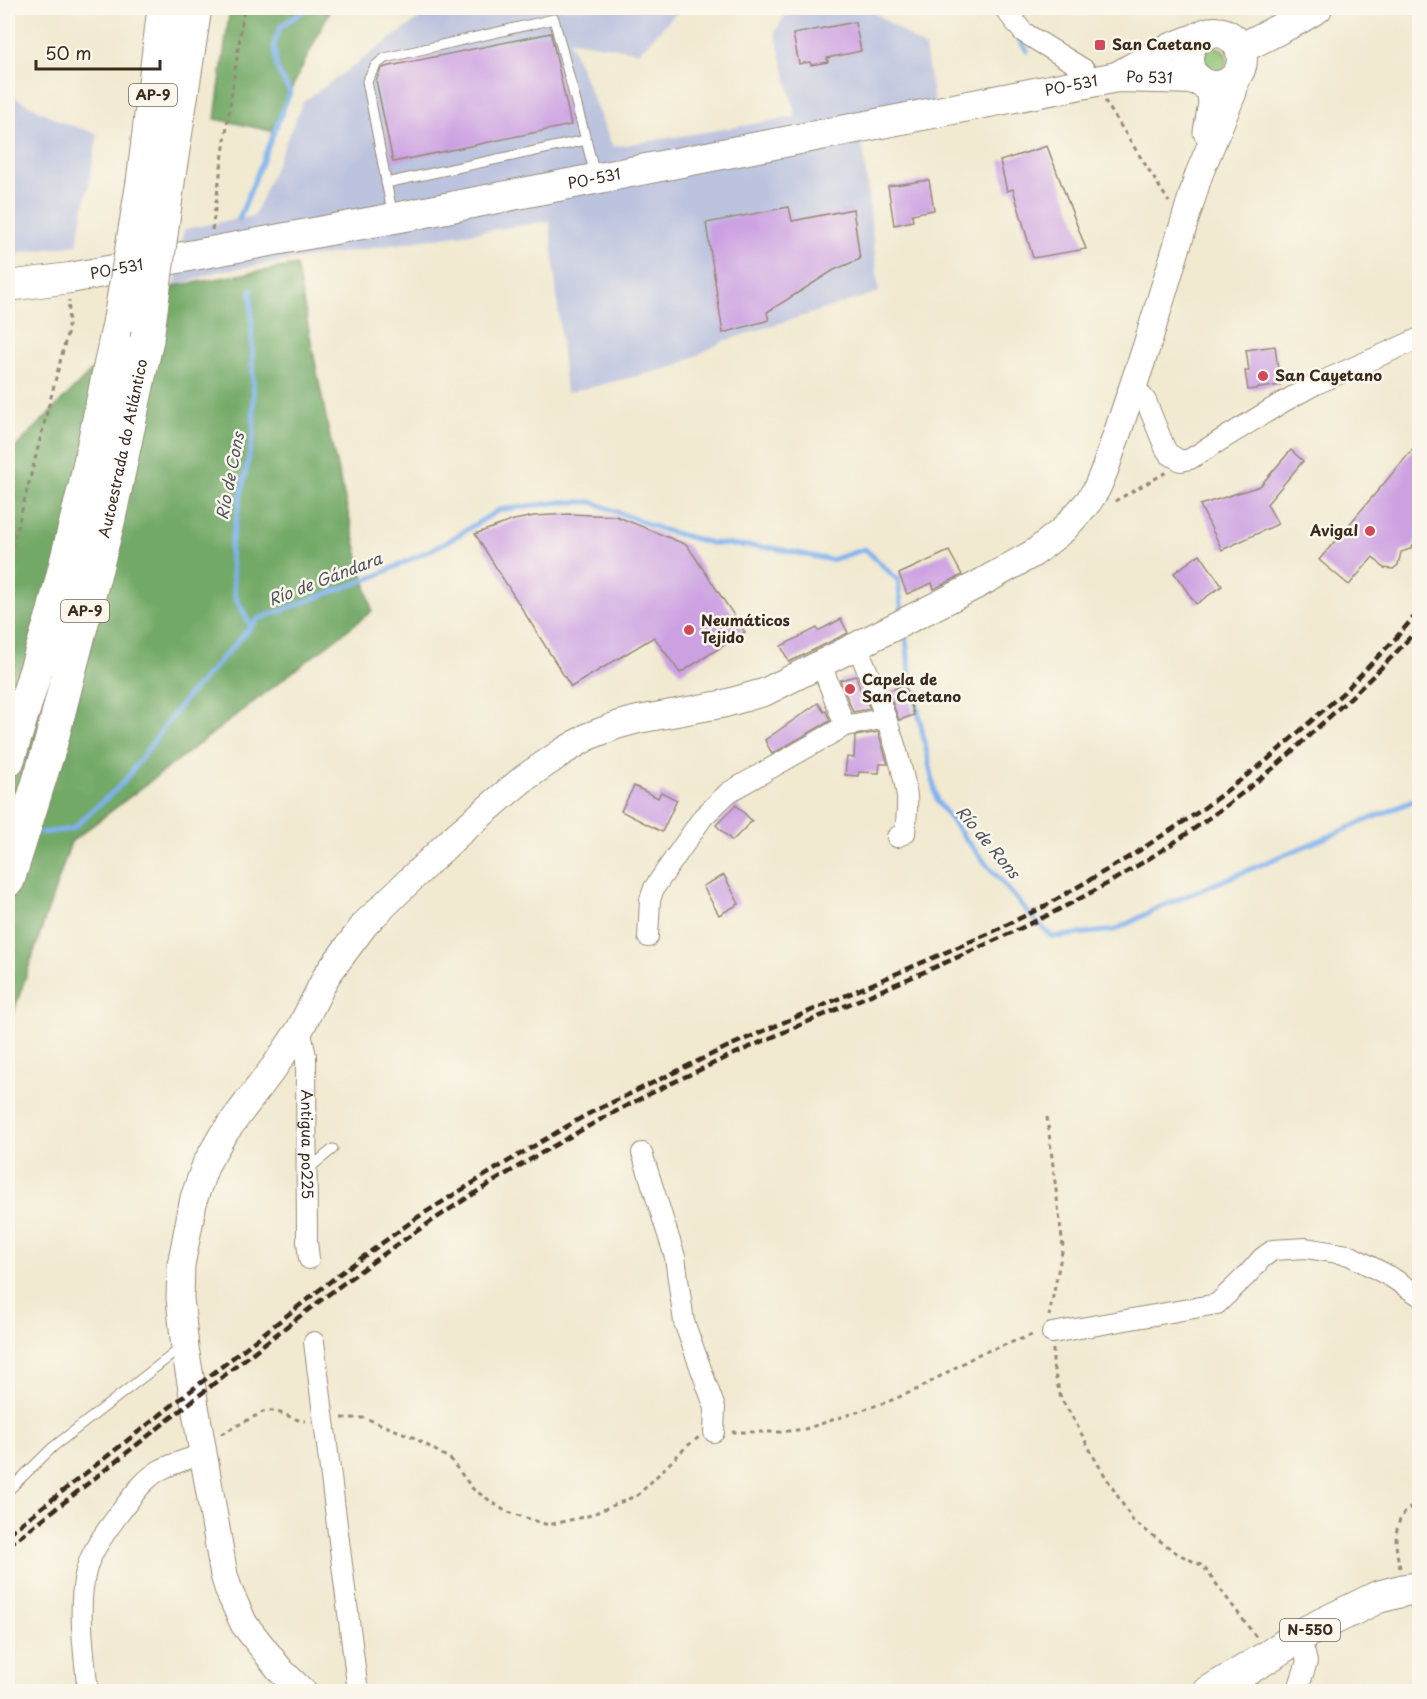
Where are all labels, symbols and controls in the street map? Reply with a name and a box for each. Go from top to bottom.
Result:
place label: San Caetano [1112,32,1211,55]
scale bar [36,33,160,71]
marker: San Caetano [1093,38,1107,52]
text: 50 m [45,39,92,66]
street label: Po 531 [1126,64,1173,88]
street label: PO-531 [1042,68,1099,101]
road number: AP-9 [129,84,177,106]
street label: PO-531 [565,161,622,194]
street label: PO-531 [88,252,145,284]
street label: Autoestrada do Atlántico [91,357,152,540]
place label: San Cayetano [1275,363,1382,386]
marker: San Cayetano [1256,369,1270,383]
water label: Río de Cons [209,429,250,521]
place label: Avigal [1309,518,1358,541]
marker: Avigal [1363,524,1377,538]
water label: Río de Gándara [264,545,386,611]
road number: AP-9 [61,600,109,622]
place label: Neumáticos Tejido [701,608,790,648]
marker: Neumáticos Tejido [682,623,696,637]
place label: Capela de San Caetano [862,667,961,707]
marker: Capela de San Caetano [843,682,857,696]
water label: Río de Rons [951,800,1027,884]
street label: Antigua po225 [296,1089,320,1199]
road number: N-550 [1280,1619,1340,1641]

